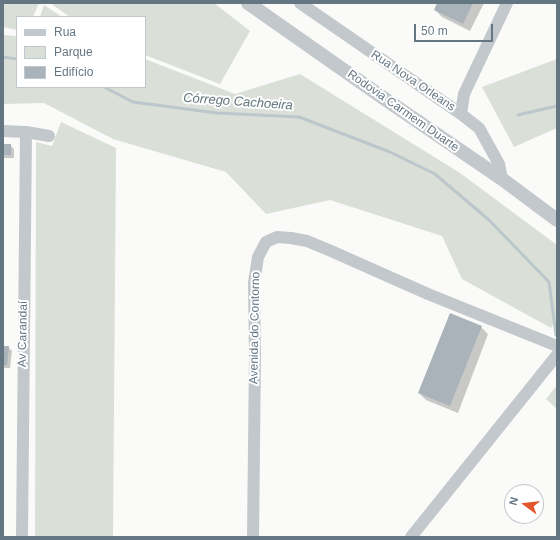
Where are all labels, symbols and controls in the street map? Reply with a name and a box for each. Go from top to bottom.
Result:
legend [16,16,146,88]
scale bar [416,16,495,42]
text: 50 m [421,24,448,38]
text: Rua [54,25,76,39]
text: Parque [54,45,93,59]
street label: Rua Nova Orleans [368,47,458,115]
text: Edifício [54,65,93,79]
street label: Rodovia Carmem Duarte [345,67,461,155]
water label: Córrego Cachoeira [183,90,293,114]
street label: Avenida do Contorno [247,272,263,384]
street label: Av Carandaí [15,301,31,367]
north arrow [504,484,544,524]
text: N [507,496,520,507]

